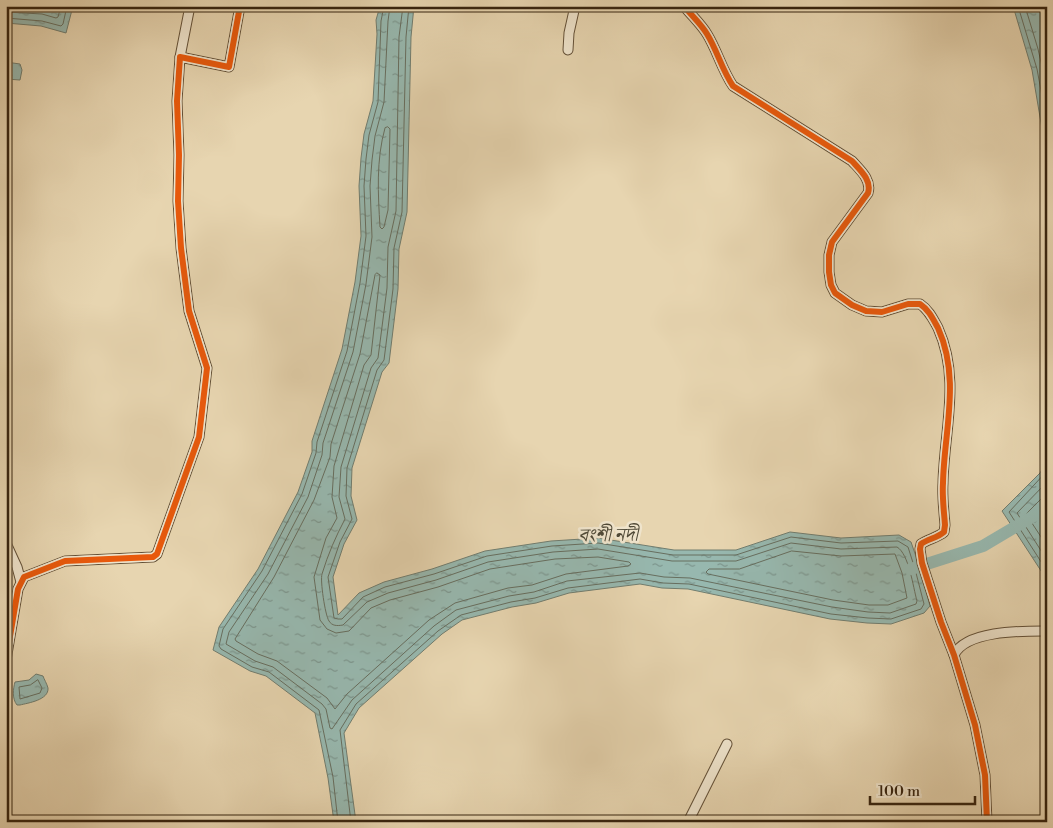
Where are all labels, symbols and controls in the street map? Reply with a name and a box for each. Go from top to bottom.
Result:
water label: বংশী নদী [578,522,640,548]
scale bar [870,773,976,805]
text: 100 m [878,782,920,801]

